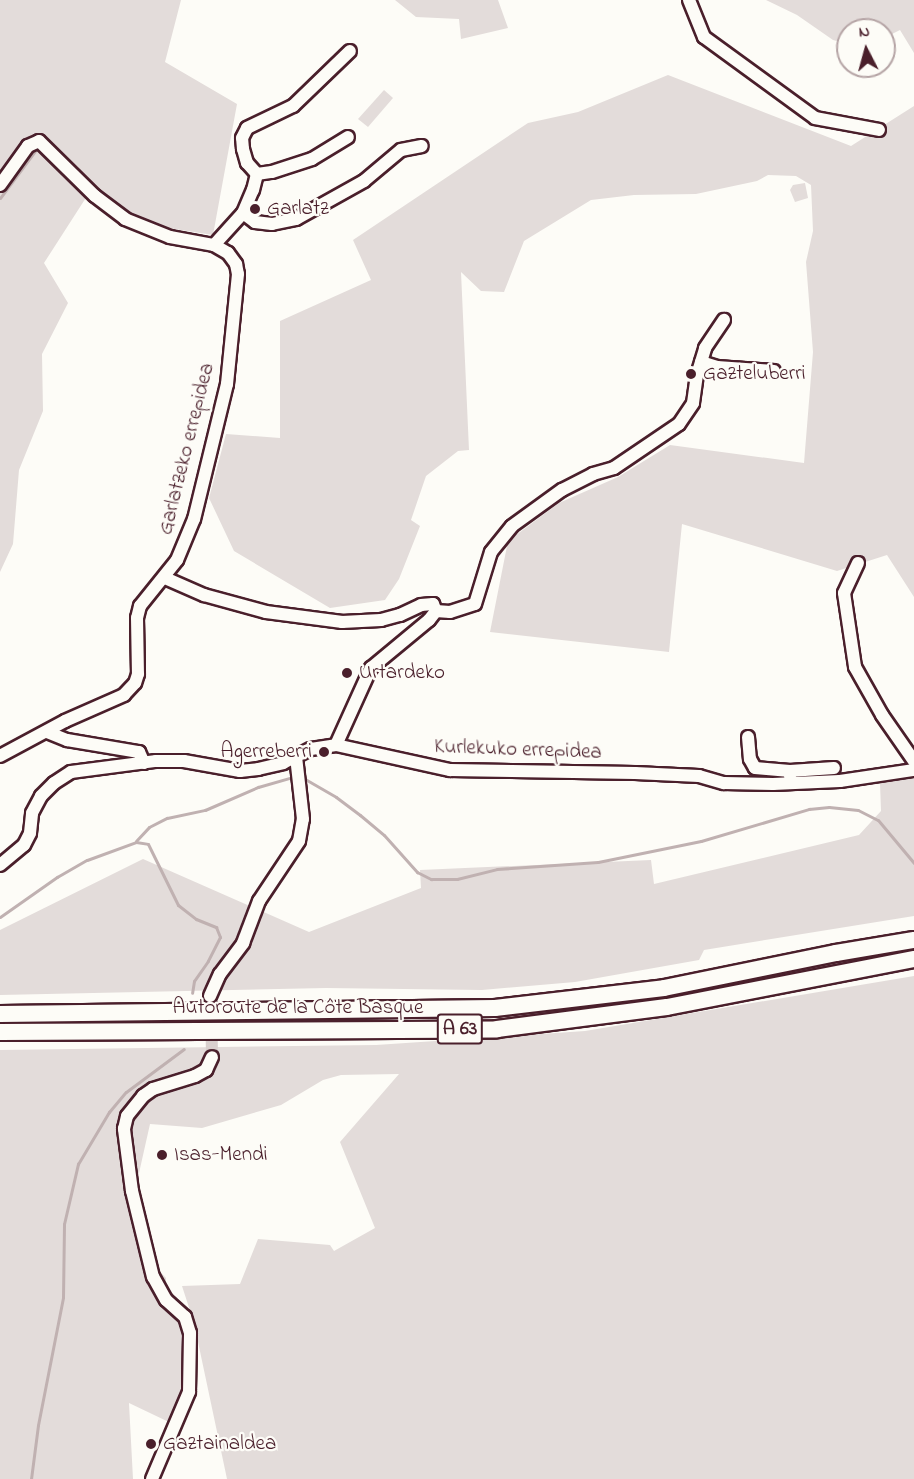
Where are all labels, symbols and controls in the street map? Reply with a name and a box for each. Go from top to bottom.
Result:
north arrow [836,18,896,78]
text: N [858,20,871,45]
place label: Garlatz [267,196,329,222]
marker: Garlatz [248,202,262,216]
street label: Garlatzeko errepidea [153,361,221,537]
place label: Gazteluberri [703,361,806,387]
marker: Gazteluberri [684,367,698,381]
place label: Urtardeko [359,660,445,686]
marker: Urtardeko [340,666,354,680]
street label: Kurlekuko errepidea [434,734,602,766]
place label: Agerreberri [220,739,312,765]
marker: Agerreberri [317,745,331,759]
street label: Autoroute de la Côte Basque [173,995,423,1021]
road number: A 63 [436,1012,484,1046]
place label: Isas-Mendi [174,1142,268,1168]
marker: Isas-Mendi [155,1148,169,1162]
place label: Gaztainaldea [163,1431,276,1457]
marker: Gaztainaldea [144,1437,158,1451]

